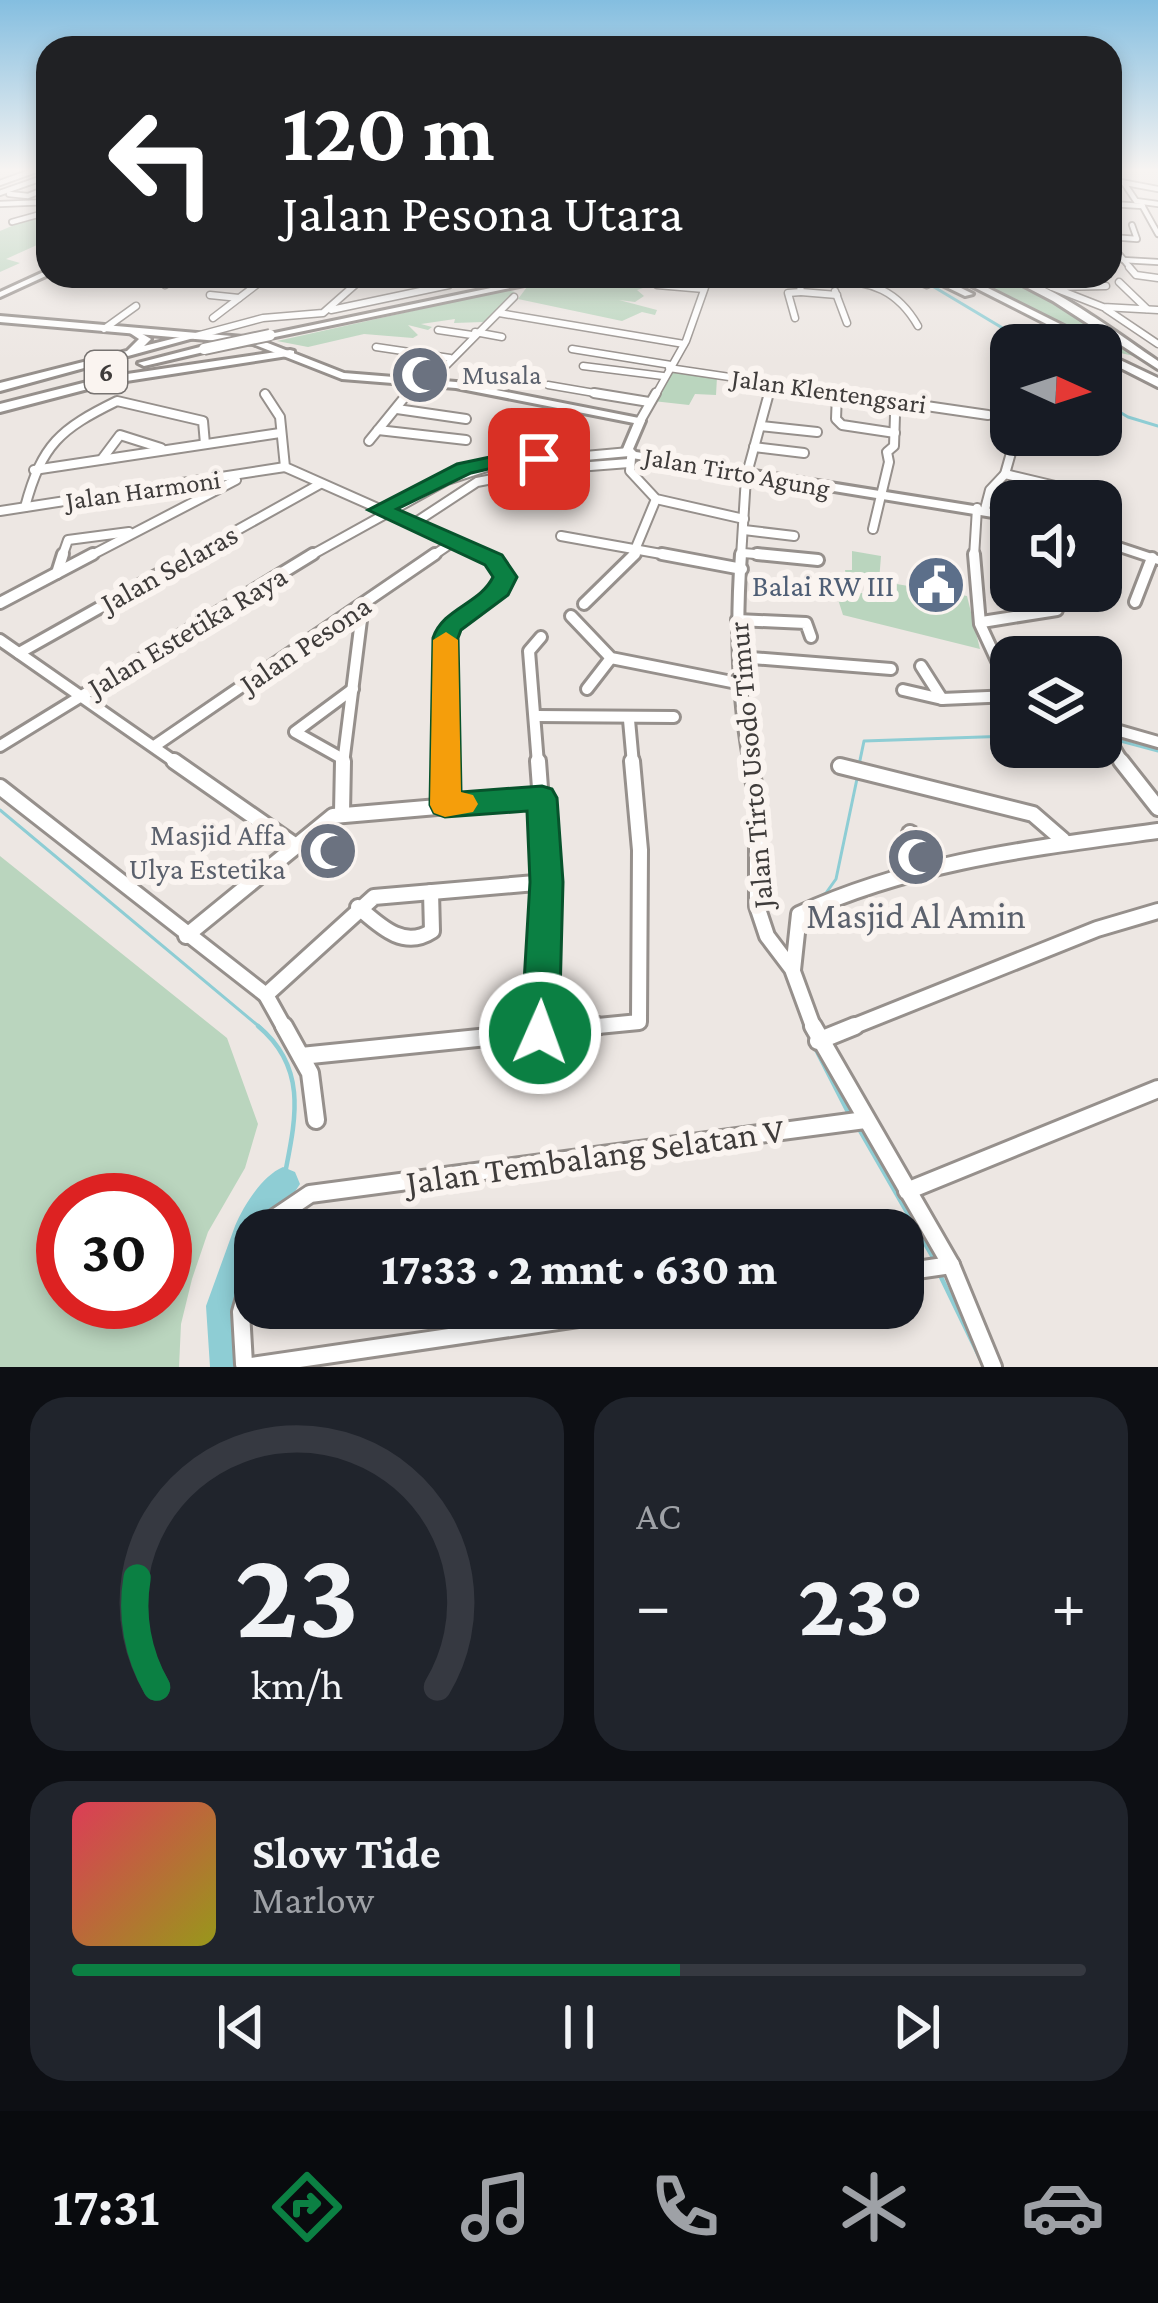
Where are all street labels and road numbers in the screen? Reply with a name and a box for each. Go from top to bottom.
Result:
road number: 6 [85,351,127,393]
street label: Jalan Klentengsari [727,362,928,420]
street label: Jalan Tirto Agung [639,440,832,503]
street label: Jalan Harmoni [61,464,222,516]
street label: Jalan Selaras [92,517,243,620]
street label: Jalan Estetika Raya [79,559,293,706]
street label: Jalan Pesona [231,588,377,701]
street label: Jalan Tirto Usodo Timur [721,620,779,913]
street label: Jalan Tembalang Selatan V [401,1110,787,1203]

